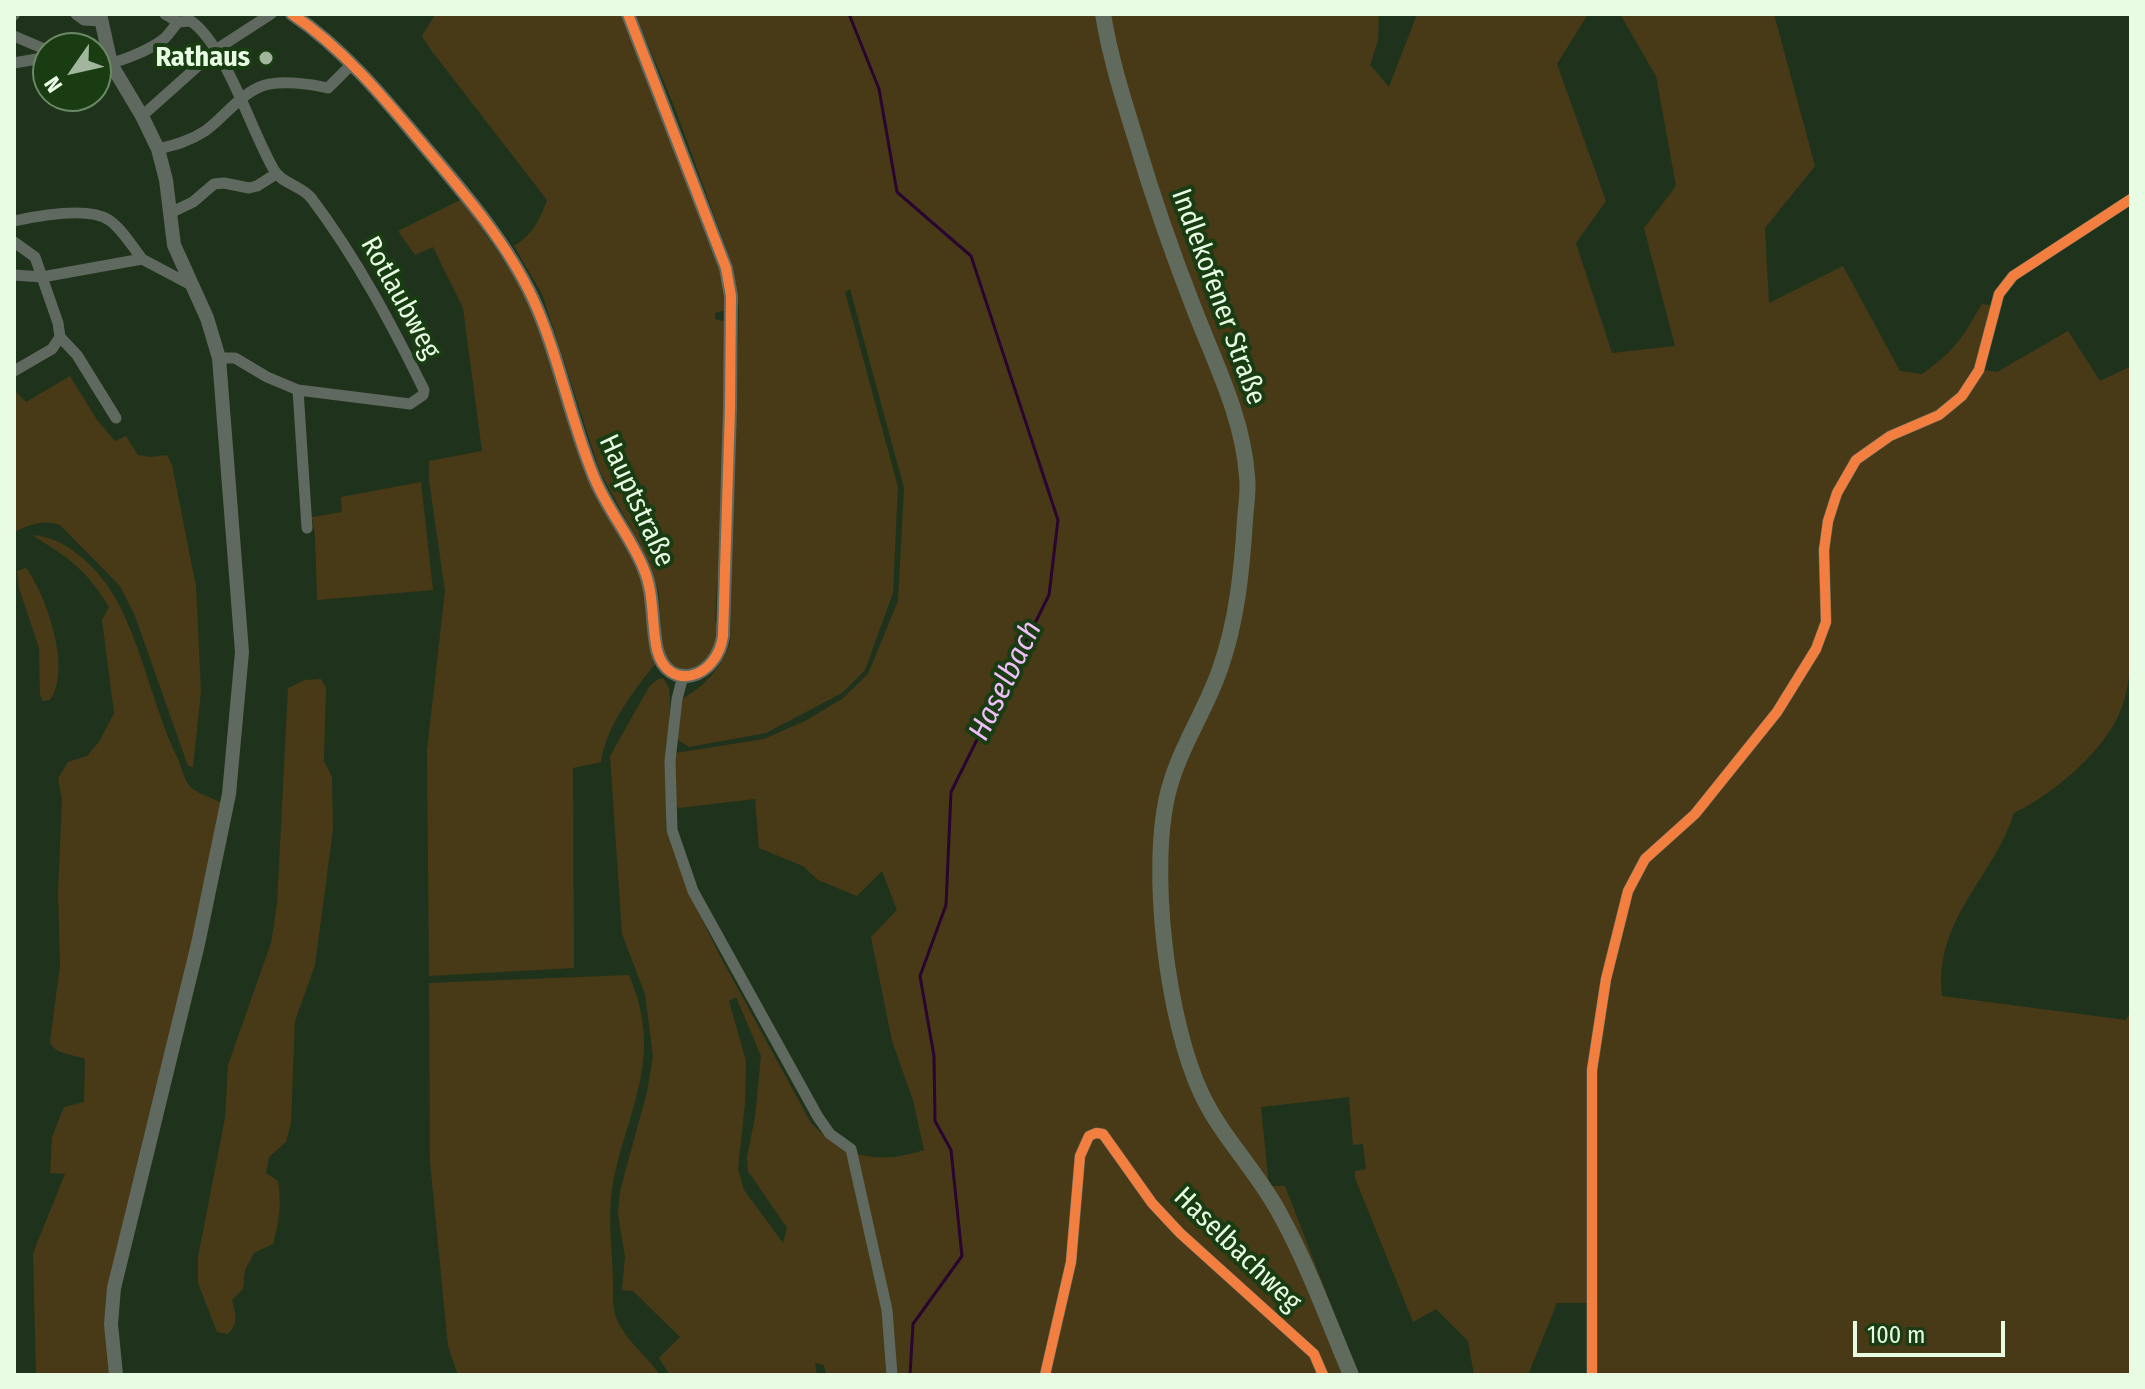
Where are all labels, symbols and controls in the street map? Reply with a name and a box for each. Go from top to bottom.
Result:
north arrow [32,32,112,112]
place label: Rathaus [155,41,250,75]
marker: Rathaus [257,49,275,67]
text: N [38,72,68,98]
street label: Indlekofener Straße [1163,184,1273,410]
street label: Rotlaubweg [353,231,447,365]
street label: Hauptstraße [591,430,681,572]
water label: Haselbach [962,615,1050,747]
street label: Haselbachweg [1166,1181,1308,1319]
scale bar [1857,1305,2009,1355]
text: 100 m [1867,1321,1925,1349]

